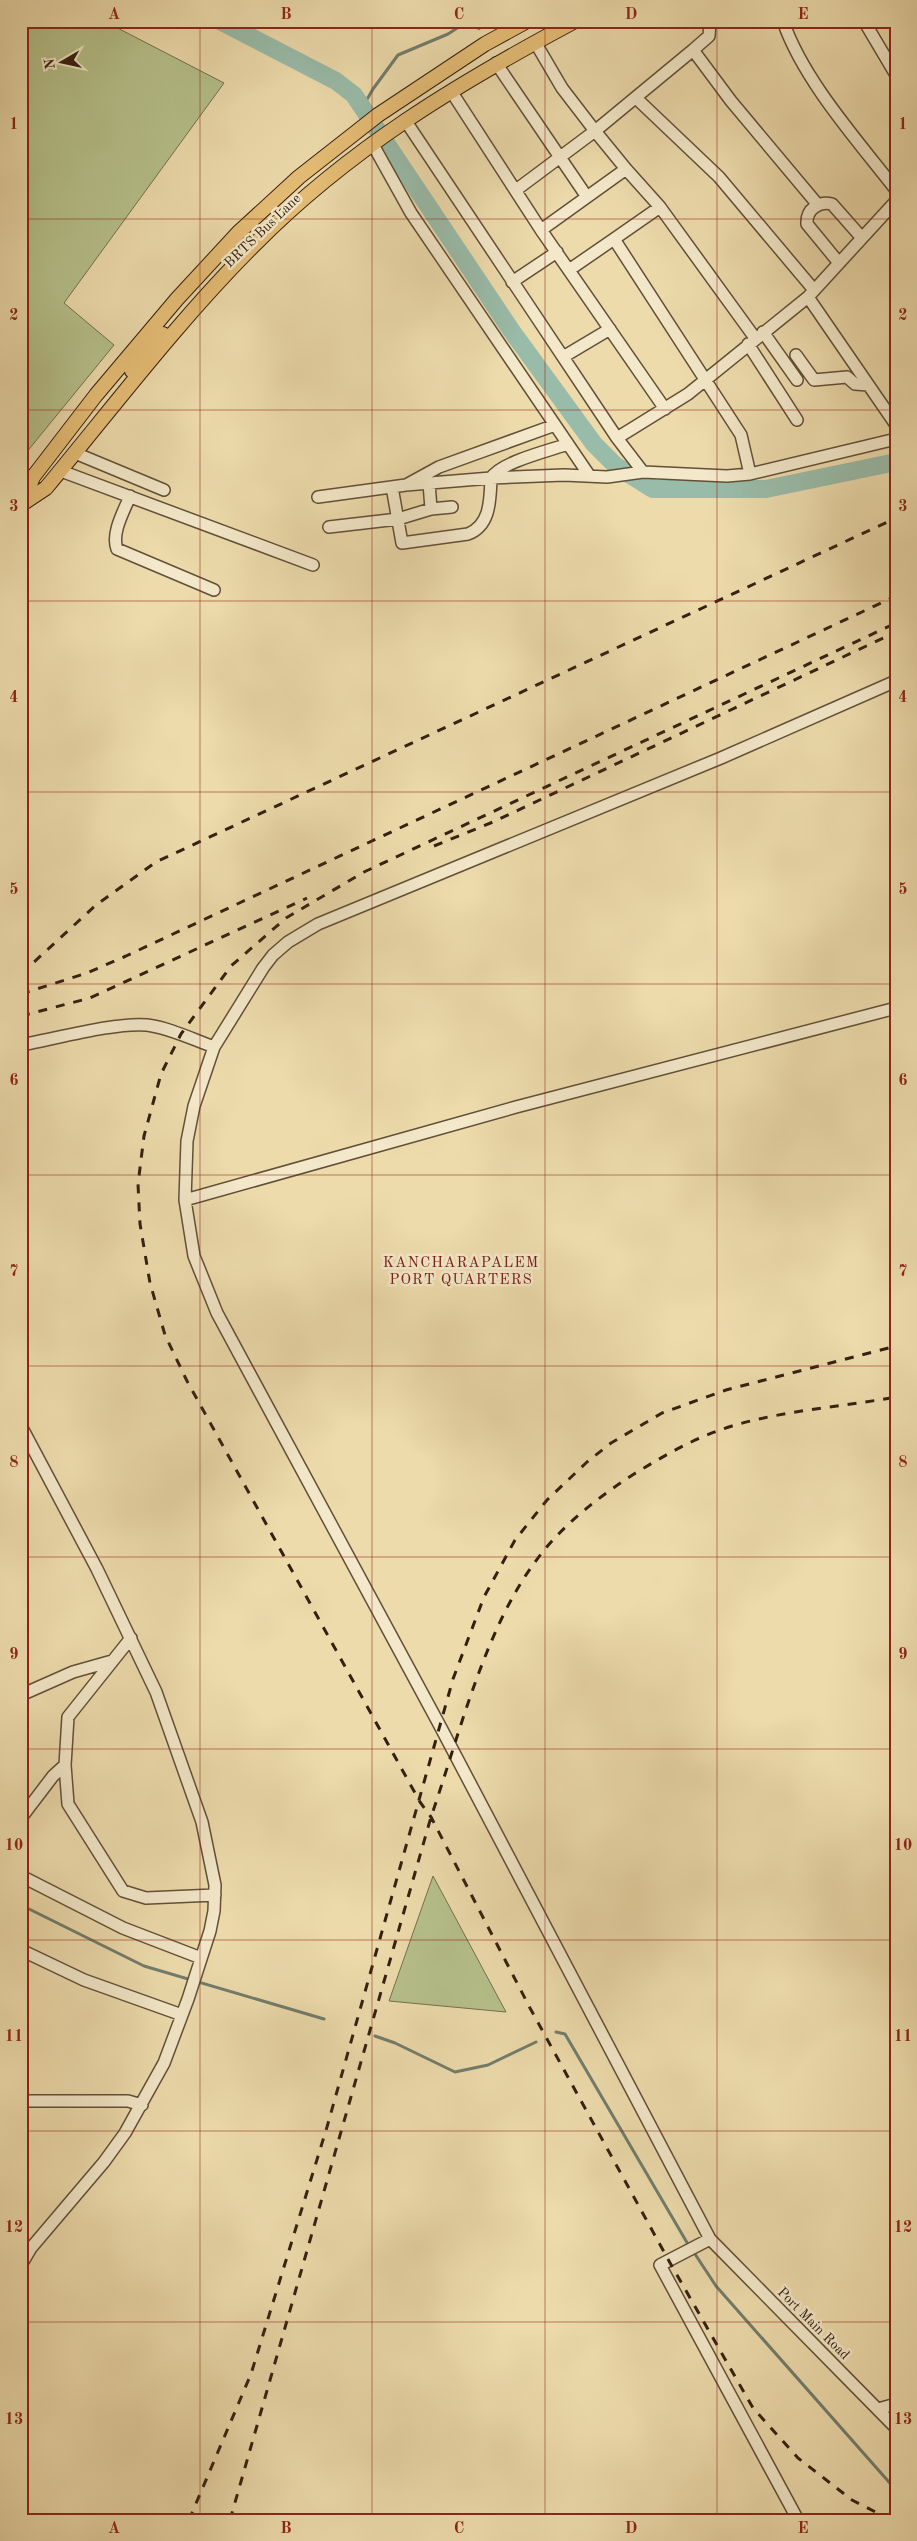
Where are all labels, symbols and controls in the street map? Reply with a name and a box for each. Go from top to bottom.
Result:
text: A [108,7,120,23]
text: B [280,7,292,23]
text: C [454,7,464,23]
text: D [625,7,637,23]
text: E [797,7,809,23]
north arrow [38,38,88,88]
text: N [42,57,58,70]
text: 1 [9,117,19,133]
text: 1 [898,117,908,133]
street label: BRTS Bus Lane [222,191,303,270]
text: 2 [9,308,19,324]
text: 2 [898,308,908,324]
text: 3 [9,499,19,515]
text: 3 [898,499,908,515]
text: 4 [9,690,19,706]
text: 4 [898,690,908,706]
text: 5 [9,882,19,898]
text: 5 [898,882,908,898]
text: 6 [9,1073,19,1089]
text: 6 [898,1073,908,1089]
district label: KANCHARAPALEM PORT QUARTERS [383,1256,539,1288]
text: 7 [9,1264,19,1280]
text: 7 [898,1264,908,1280]
text: 8 [9,1455,19,1471]
text: 8 [898,1455,908,1471]
text: 9 [9,1647,19,1663]
text: 9 [898,1647,908,1663]
text: 10 [5,1838,23,1854]
text: 10 [894,1838,912,1854]
text: 11 [5,2029,23,2045]
text: 11 [894,2029,912,2045]
text: 12 [5,2220,23,2236]
text: 12 [894,2220,912,2236]
street label: Port Main Road [775,2285,852,2362]
text: 13 [5,2412,23,2428]
text: 13 [894,2412,912,2428]
text: A [108,2521,120,2537]
text: B [280,2521,292,2537]
text: C [454,2521,464,2537]
text: D [625,2521,637,2537]
text: E [797,2521,809,2537]

